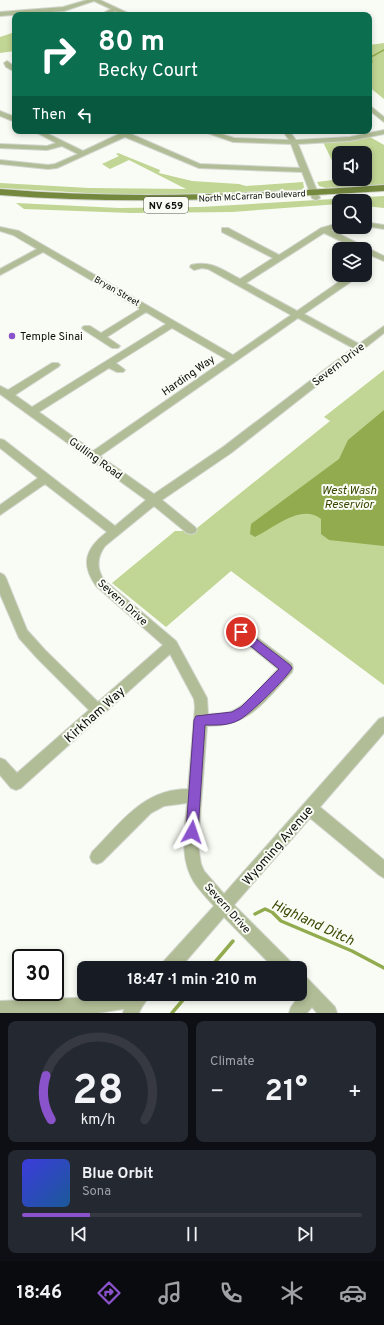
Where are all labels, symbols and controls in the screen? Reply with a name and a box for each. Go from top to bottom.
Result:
text: 80 m [98,25,165,61]
icon: right [32,28,84,80]
text: Becky Court [98,60,198,83]
icon: left [74,104,96,126]
text: Then [32,106,66,125]
map controls [332,146,372,282]
button: sound [332,146,372,186]
street label: North McCarran Boulevard [198,188,306,205]
button: search [332,194,372,234]
road number: NV 659 [144,197,188,213]
button: layers [332,242,372,282]
street label: Bryan Street [92,274,142,309]
place label: Temple Sinai [20,330,83,344]
marker: Temple Sinai [7,331,17,341]
street label: Severn Drive [310,340,368,390]
street label: Harding Way [159,352,218,399]
street label: Gulling Road [66,435,125,483]
water label: West Wash Reservior [321,483,377,513]
street label: Severn Drive [94,577,150,629]
pin [224,615,258,649]
icon: arrive [230,621,252,643]
street label: Kirkham Way [62,684,129,747]
street label: Wyoming Avenue [240,803,317,889]
position arrow [171,811,213,853]
street label: Severn Drive [201,881,254,937]
water label: Highland Ditch [268,897,357,950]
speed limit sign: 30 [12,949,64,1001]
text: 18:47 · 1 min · 210 m [127,971,257,990]
text: Climate [210,1054,255,1070]
text: 28 [72,1065,124,1118]
text: 21° [265,1074,307,1111]
text: − [210,1079,224,1106]
text: + [348,1079,362,1106]
text: km/h [81,1110,115,1128]
text: Blue Orbit [82,1165,153,1184]
text: Sona [82,1184,111,1200]
icon: previous [68,1223,90,1245]
icon: pause [181,1223,203,1245]
icon: next [294,1223,316,1245]
icon: directions [95,1279,123,1307]
icon: music [156,1279,184,1307]
icon: phone [217,1279,245,1307]
icon: climate [278,1279,306,1307]
icon: car [339,1279,367,1307]
text: 18:46 [17,1282,62,1305]

